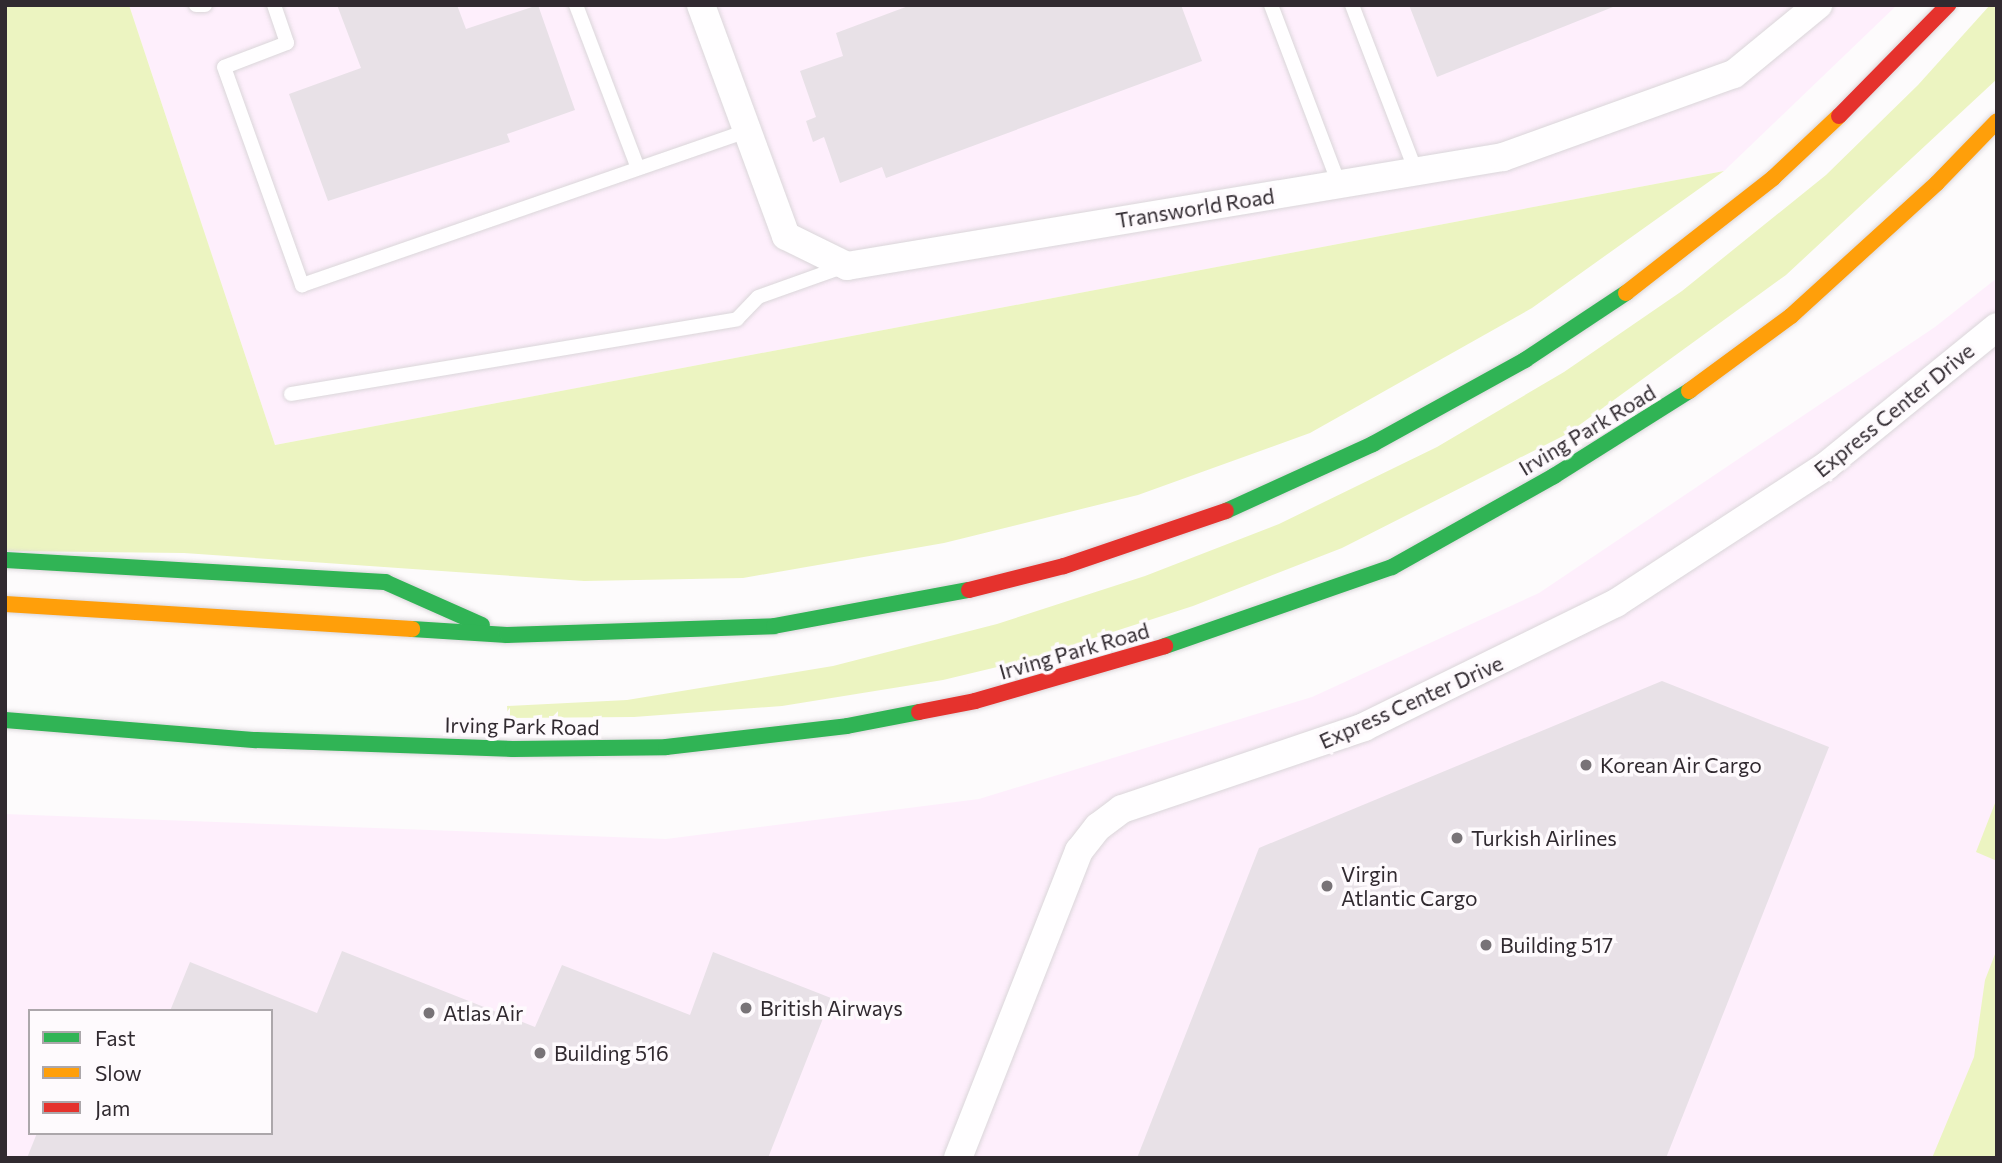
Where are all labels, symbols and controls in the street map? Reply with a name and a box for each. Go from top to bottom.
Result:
street label: Transworld Road [1114,183,1276,233]
street label: Express Center Drive [1809,338,1979,482]
street label: Irving Park Road [1514,379,1660,481]
street label: Irving Park Road [996,618,1152,684]
street label: Express Center Drive [1315,650,1507,754]
street label: Irving Park Road [444,712,600,740]
place label: Korean Air Cargo [1600,752,1762,778]
marker: Korean Air Cargo [1578,757,1594,773]
place label: Turkish Airlines [1471,825,1617,851]
marker: Turkish Airlines [1449,830,1465,846]
place label: Virgin Atlantic Cargo [1341,861,1477,911]
marker: Virgin Atlantic Cargo [1319,878,1335,894]
place label: Building 517 [1500,932,1613,958]
marker: Building 517 [1478,937,1494,953]
place label: British Airways [760,995,903,1021]
place label: Atlas Air [443,1000,523,1026]
marker: British Airways [738,1000,754,1016]
marker: Atlas Air [421,1005,437,1021]
legend [28,1009,273,1135]
text: Fast [95,1025,136,1050]
place label: Building 516 [554,1040,669,1066]
marker: Building 516 [532,1045,548,1061]
text: Slow [95,1060,142,1085]
text: Jam [95,1095,130,1120]

